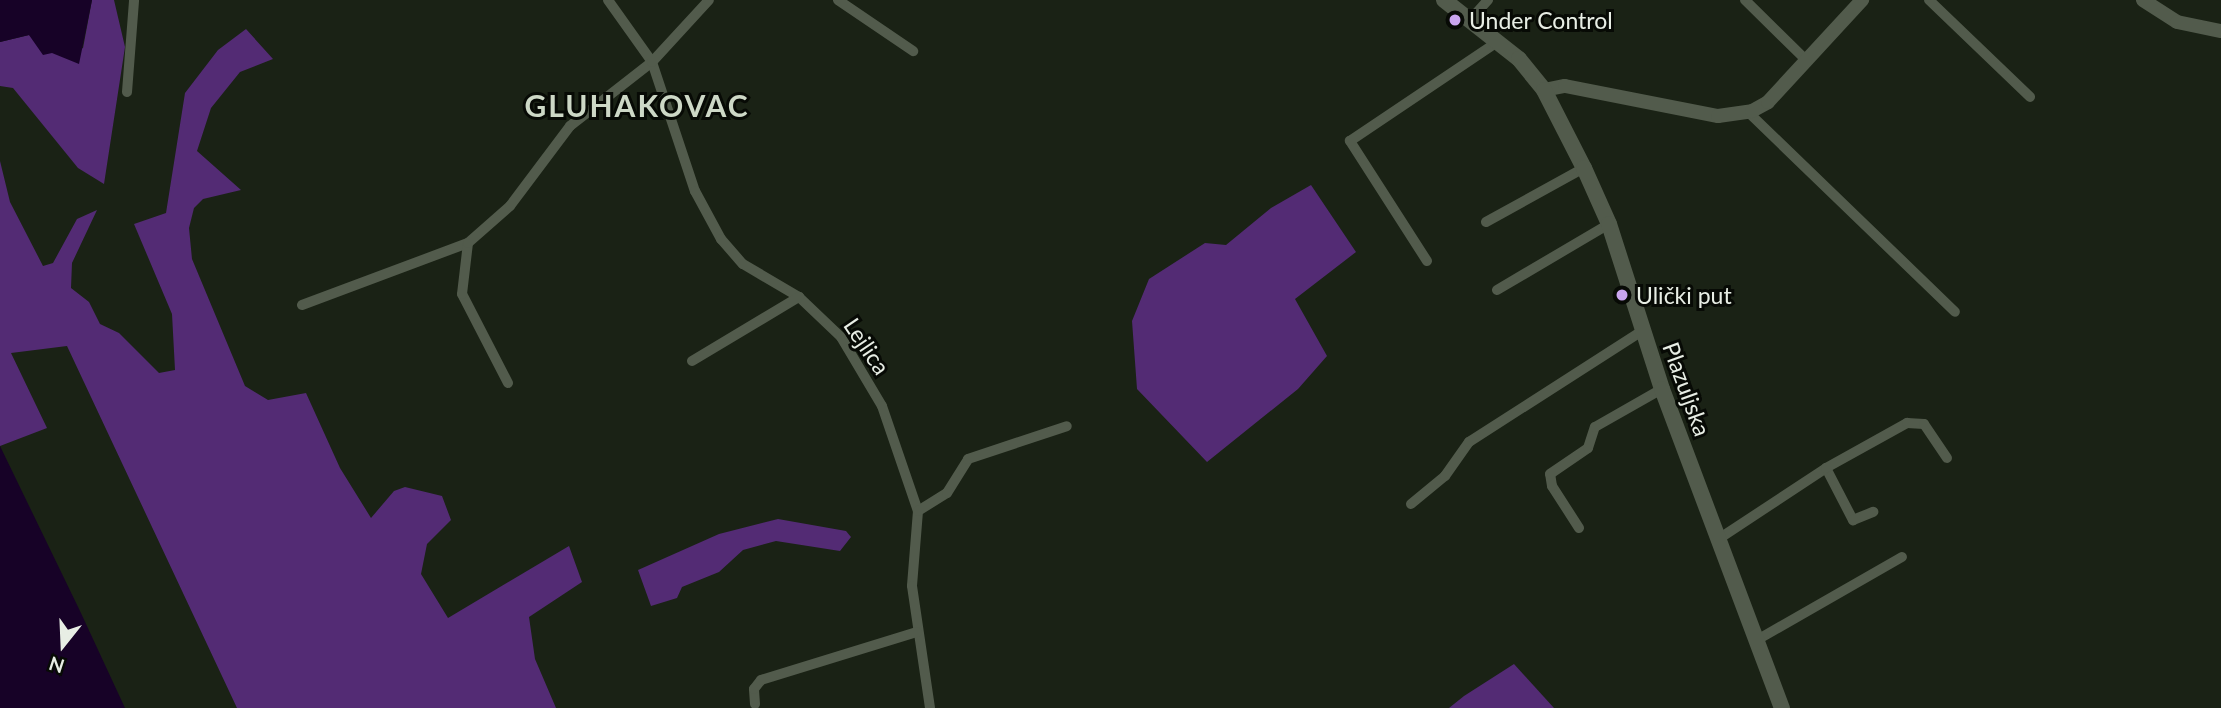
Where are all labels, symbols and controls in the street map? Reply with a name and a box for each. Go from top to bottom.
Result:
place label: Under Control [1469,6,1613,34]
marker: Under Control [1447,12,1463,28]
district label: GLUHAKOVAC [526,87,748,123]
place label: Ulički put [1636,281,1732,309]
marker: Ulički put [1614,287,1630,303]
street label: Lejlica [838,313,896,379]
street label: Plazuljska [1657,338,1717,440]
north arrow [28,610,98,680]
text: N [46,652,67,679]

